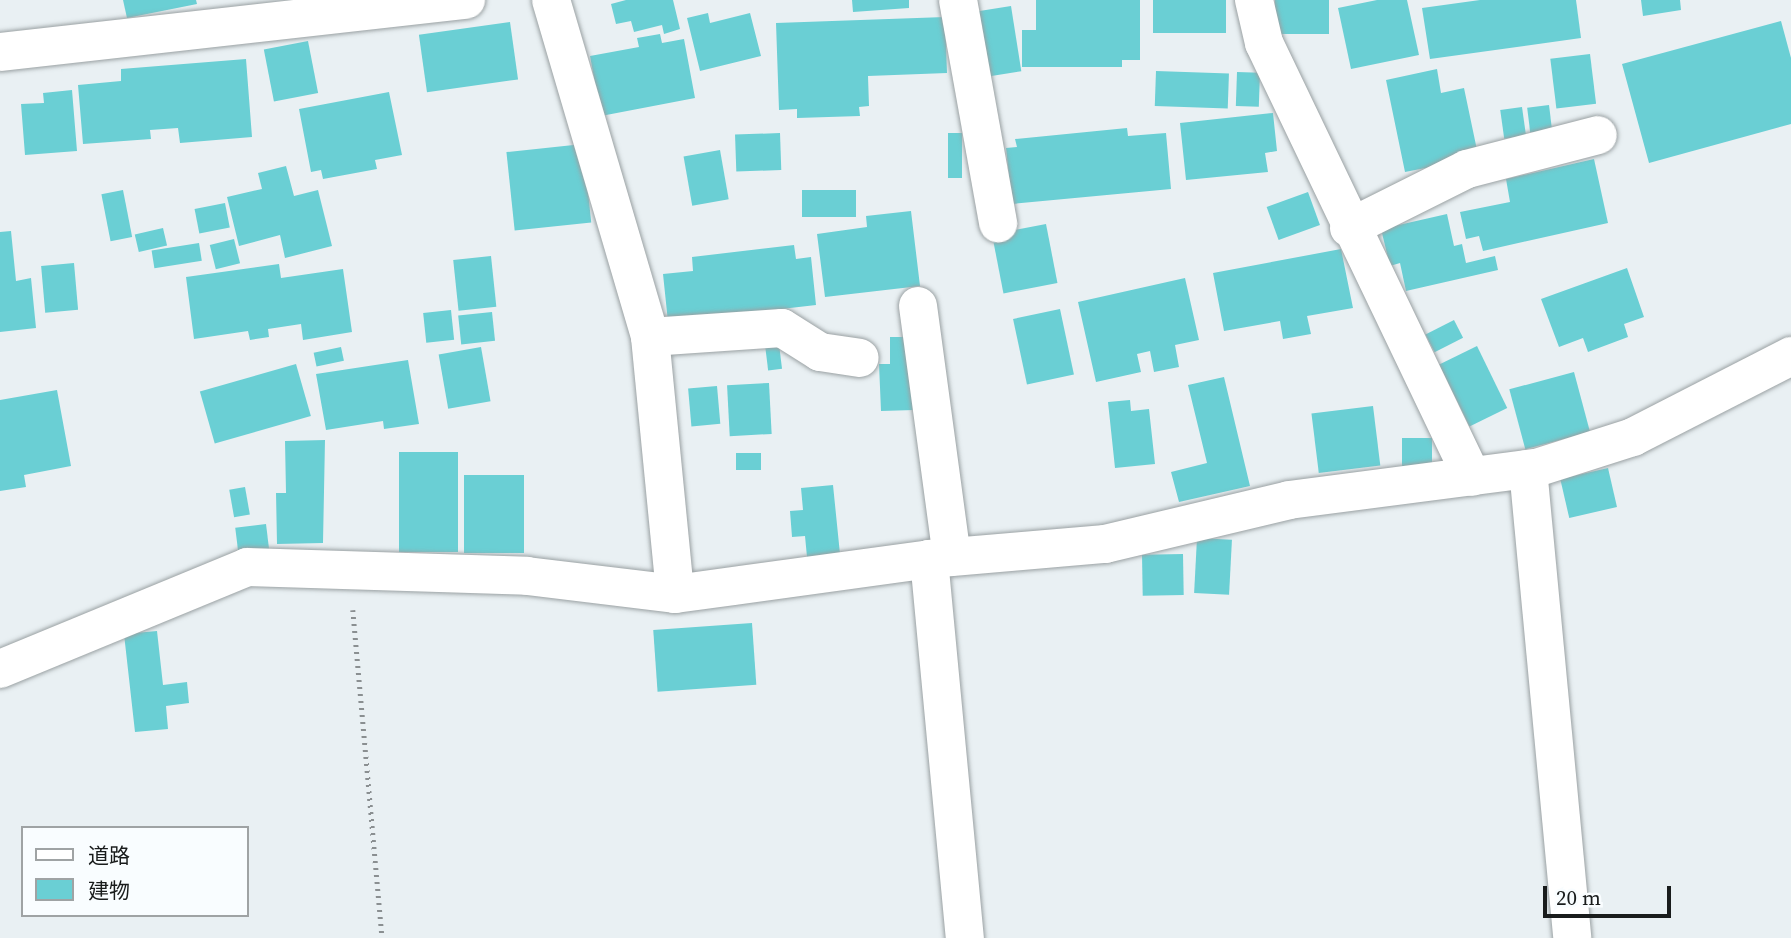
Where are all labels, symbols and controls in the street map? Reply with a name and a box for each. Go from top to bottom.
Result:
legend [21,826,248,917]
text: 道路 [88,841,130,870]
scale bar [1546,872,1674,916]
text: 建物 [88,876,130,905]
text: 20 m [1556,883,1601,912]

